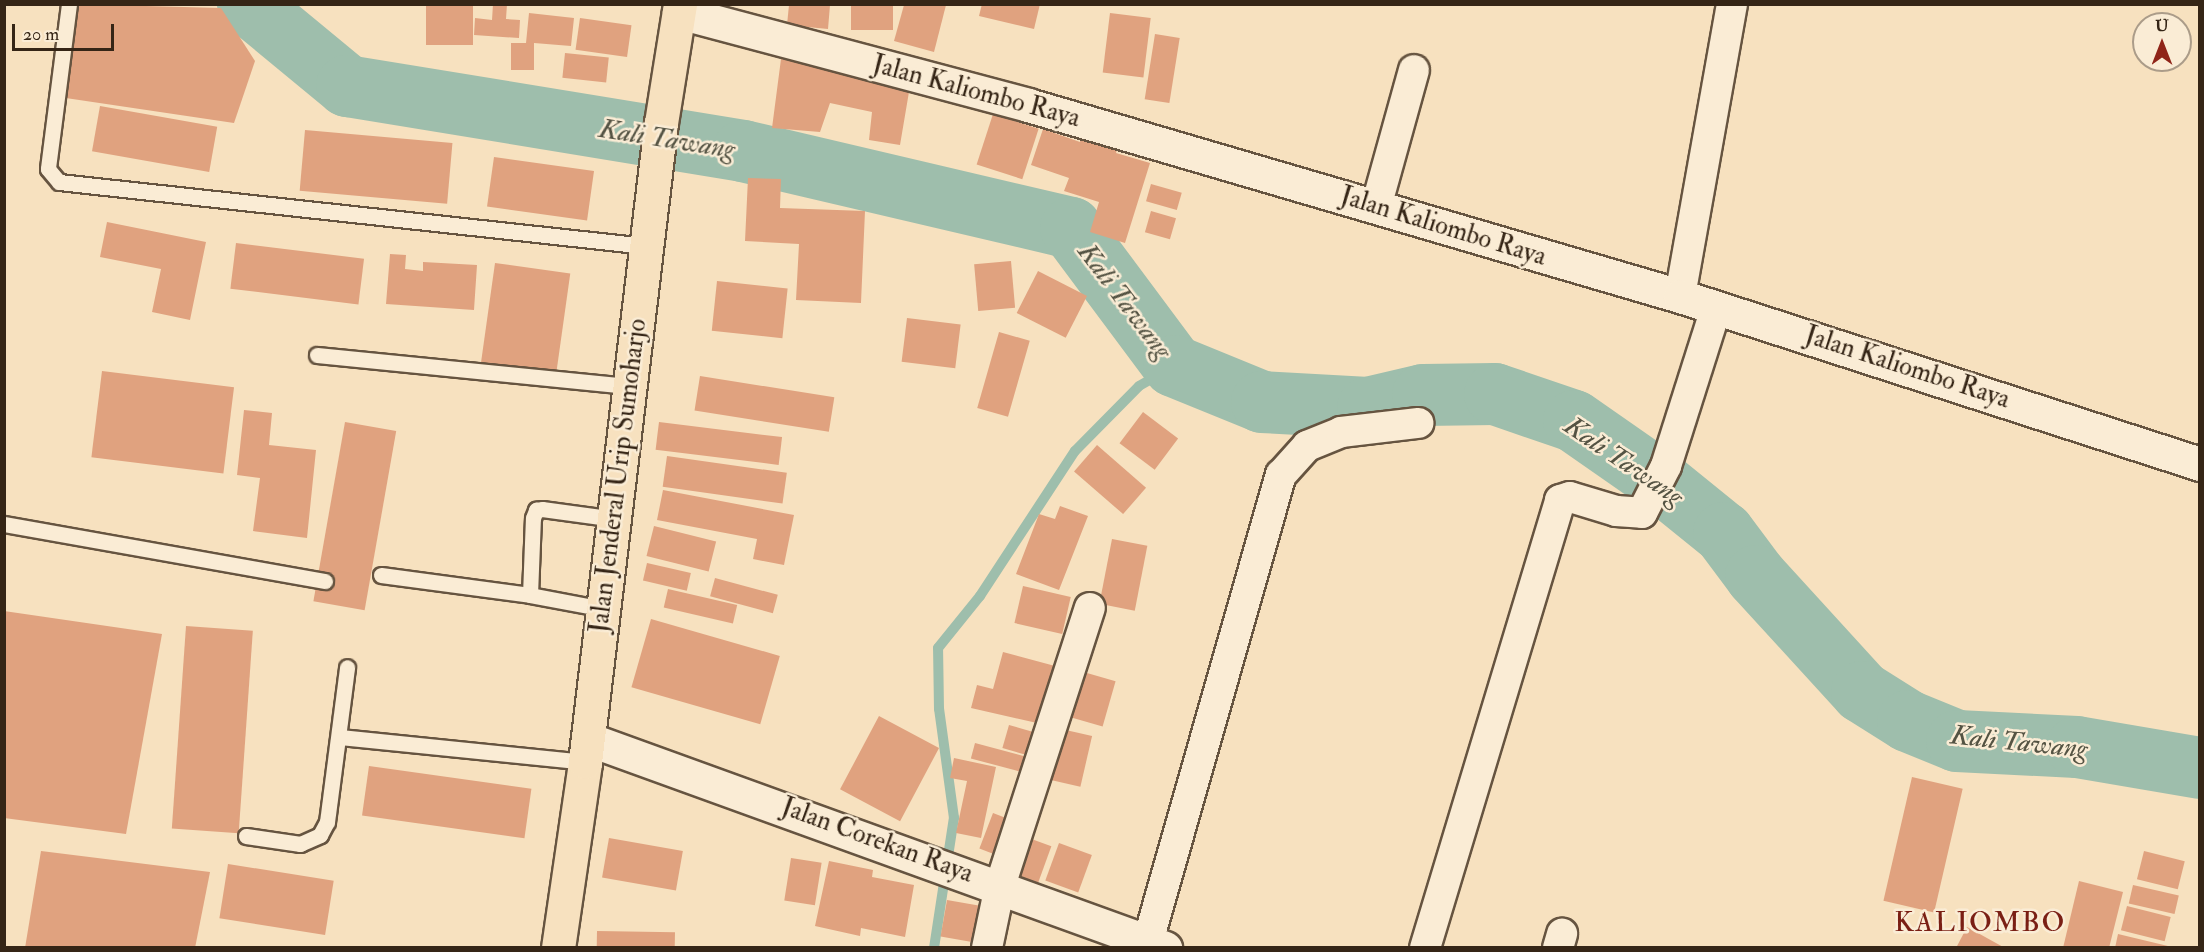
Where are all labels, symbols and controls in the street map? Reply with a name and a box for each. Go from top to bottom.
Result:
scale bar [15,12,117,50]
north arrow [2132,12,2192,72]
text: U [2155,16,2169,36]
text: 20 m [23,23,59,46]
street label: Jalan Kaliombo Raya [869,49,1083,135]
water label: Kali Tawang [597,112,737,166]
street label: Jalan Kaliombo Raya [1336,181,1550,273]
water label: Kali Tawang [1071,237,1179,365]
street label: Jalan Jenderal Urip Sumoharjo [584,317,654,635]
street label: Jalan Kaliombo Raya [1801,320,2013,416]
water label: Kali Tawang [1558,409,1690,513]
water label: Kali Tawang [1949,719,2089,765]
street label: Jalan Corekan Raya [777,792,977,890]
district label: KALIOMBO [1894,906,2066,940]

